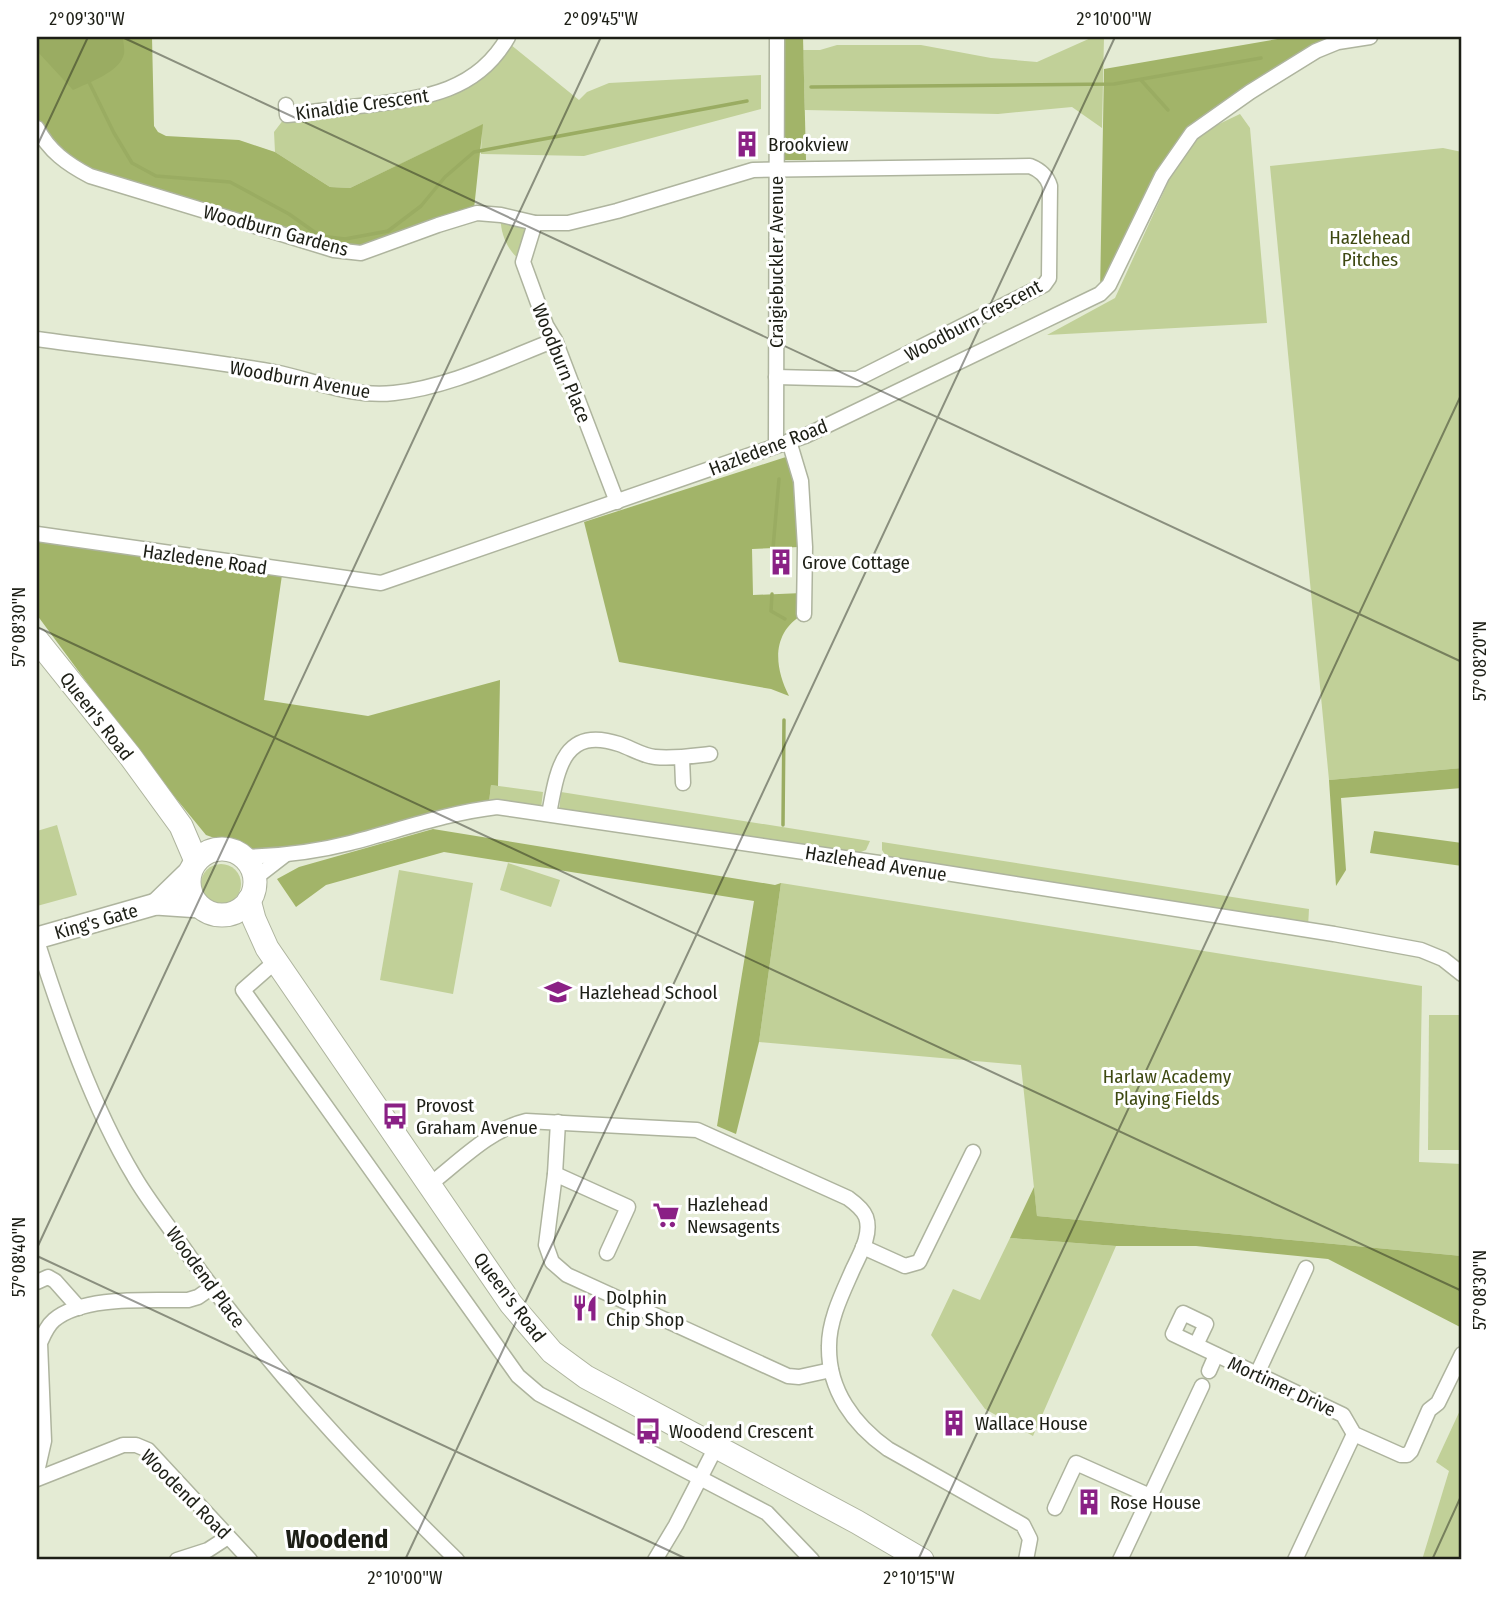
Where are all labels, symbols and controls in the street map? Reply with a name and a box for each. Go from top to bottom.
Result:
text: 2°09'30"W [49,8,125,30]
text: 2°09'45"W [564,8,638,30]
text: 2°10'00"W [1077,8,1152,30]
street label: Kinaldie Crescent [294,84,431,125]
building icon: Brookview [732,129,762,159]
place label: Brookview [768,133,849,156]
street label: Craigiebuckler Avenue [765,176,788,348]
street label: Woodburn Gardens [201,200,351,261]
park label: Hazlehead Pitches [1329,226,1411,271]
street label: Woodburn Crescent [901,274,1046,366]
street label: Woodburn Place [527,300,596,426]
street label: Woodburn Avenue [228,356,372,403]
street label: Hazledene Road [705,414,831,481]
street label: Hazledene Road [141,539,269,580]
building icon: Grove Cottage [766,547,796,577]
place label: Grove Cottage [802,551,910,574]
text: 57°08'30"N [8,587,30,667]
text: 57°08'20"N [1469,621,1491,701]
street label: Queen's Road [55,667,138,765]
street label: Hazlehead Avenue [804,841,948,886]
street label: King's Gate [52,899,140,944]
school or university icon: Hazlehead School [543,977,573,1007]
place label: Hazlehead School [579,981,717,1004]
park label: Harlaw Academy Playing Fields [1103,1065,1232,1110]
place label: Provost Graham Avenue [416,1094,538,1139]
bus stop icon: Provost Graham Avenue [380,1101,410,1131]
place label: Hazlehead Newsagents [687,1193,780,1238]
supermarket icon: Hazlehead Newsagents [651,1200,681,1230]
text: 57°08'40"N [8,1217,30,1297]
street label: Woodend Place [161,1222,250,1332]
street label: Queen's Road [468,1248,551,1347]
text: 57°08'30"N [1469,1250,1491,1330]
place label: Dolphin Chip Shop [606,1286,684,1331]
restaurant icon: Dolphin Chip Shop [570,1293,600,1323]
street label: Mortimer Drive [1224,1351,1339,1421]
building icon: Wallace House [939,1408,969,1438]
place label: Wallace House [975,1412,1088,1435]
bus stop icon: Woodend Crescent [633,1416,663,1446]
place label: Woodend Crescent [669,1420,814,1443]
street label: Woodend Road [136,1445,235,1544]
building icon: Rose House [1074,1487,1104,1517]
place label: Rose House [1110,1491,1201,1514]
district label: Woodend [286,1524,388,1555]
text: 2°10'00"W [368,1567,443,1589]
text: 2°10'15"W [883,1567,955,1589]

